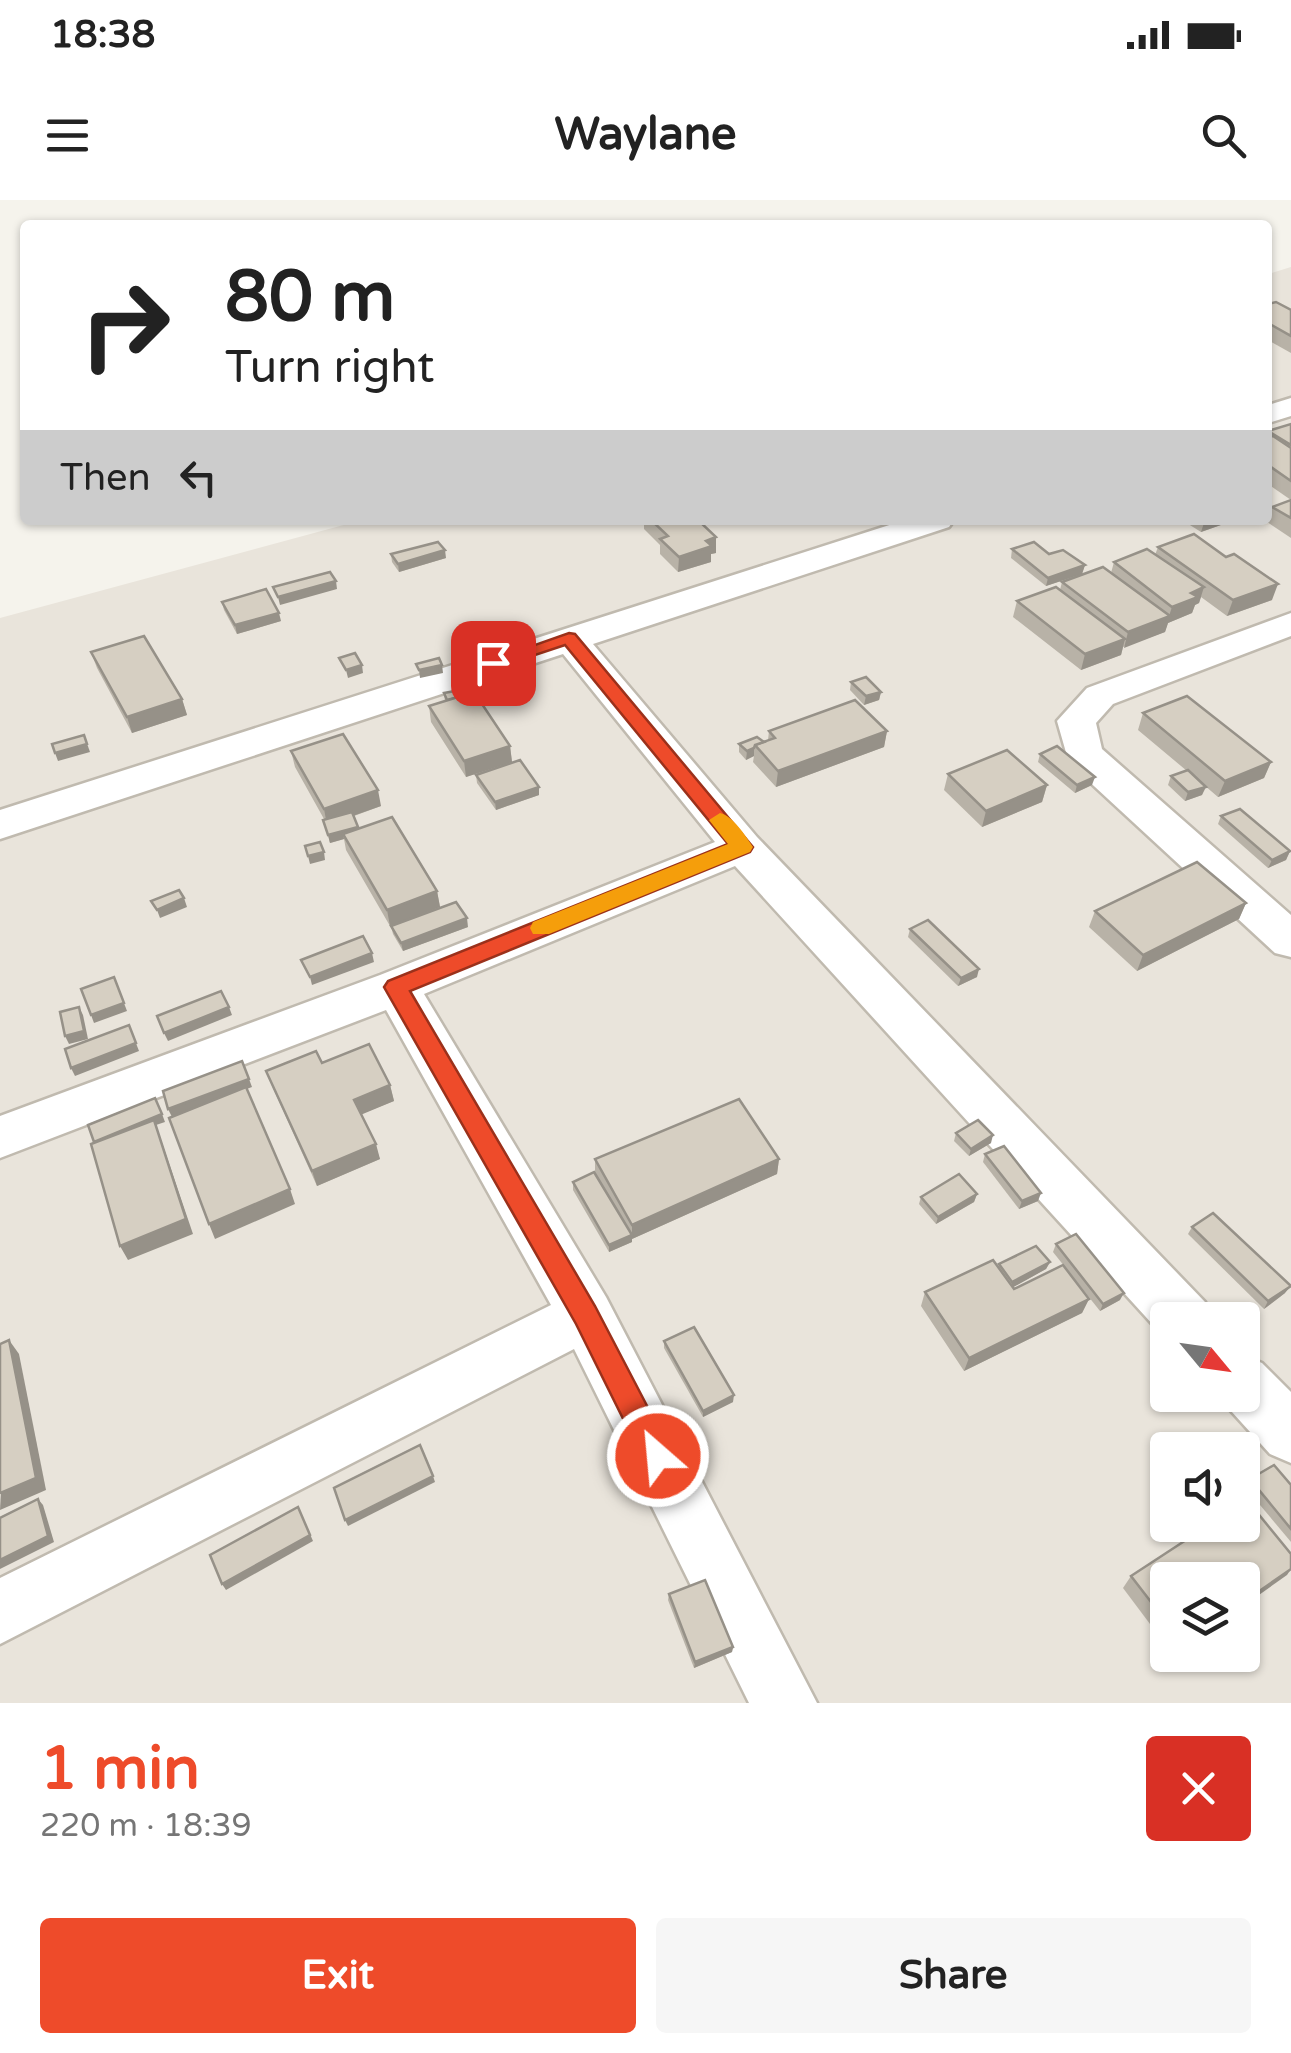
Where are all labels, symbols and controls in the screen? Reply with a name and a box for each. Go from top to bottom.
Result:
text: 18:38 [50,12,155,58]
icon: menu [40,108,95,163]
text: Waylane [554,108,737,162]
icon: search [1196,108,1251,163]
text: 80 m [225,256,395,340]
icon: right [60,260,190,390]
text: Turn right [225,341,434,395]
icon: left [171,450,226,505]
text: Then [60,455,151,501]
pin [451,621,536,706]
icon: arrive [466,636,521,691]
north arrow [1150,1302,1260,1412]
map controls [1150,1302,1260,1672]
position arrow [606,1404,710,1508]
button: sound [1150,1432,1260,1542]
button: layers [1150,1562,1260,1672]
text: 1 min [40,1733,200,1805]
button: close [1146,1736,1251,1841]
text: 220 m · 18:39 [40,1807,252,1845]
button: Exit [40,1918,636,2033]
button: Share [656,1918,1251,2033]

